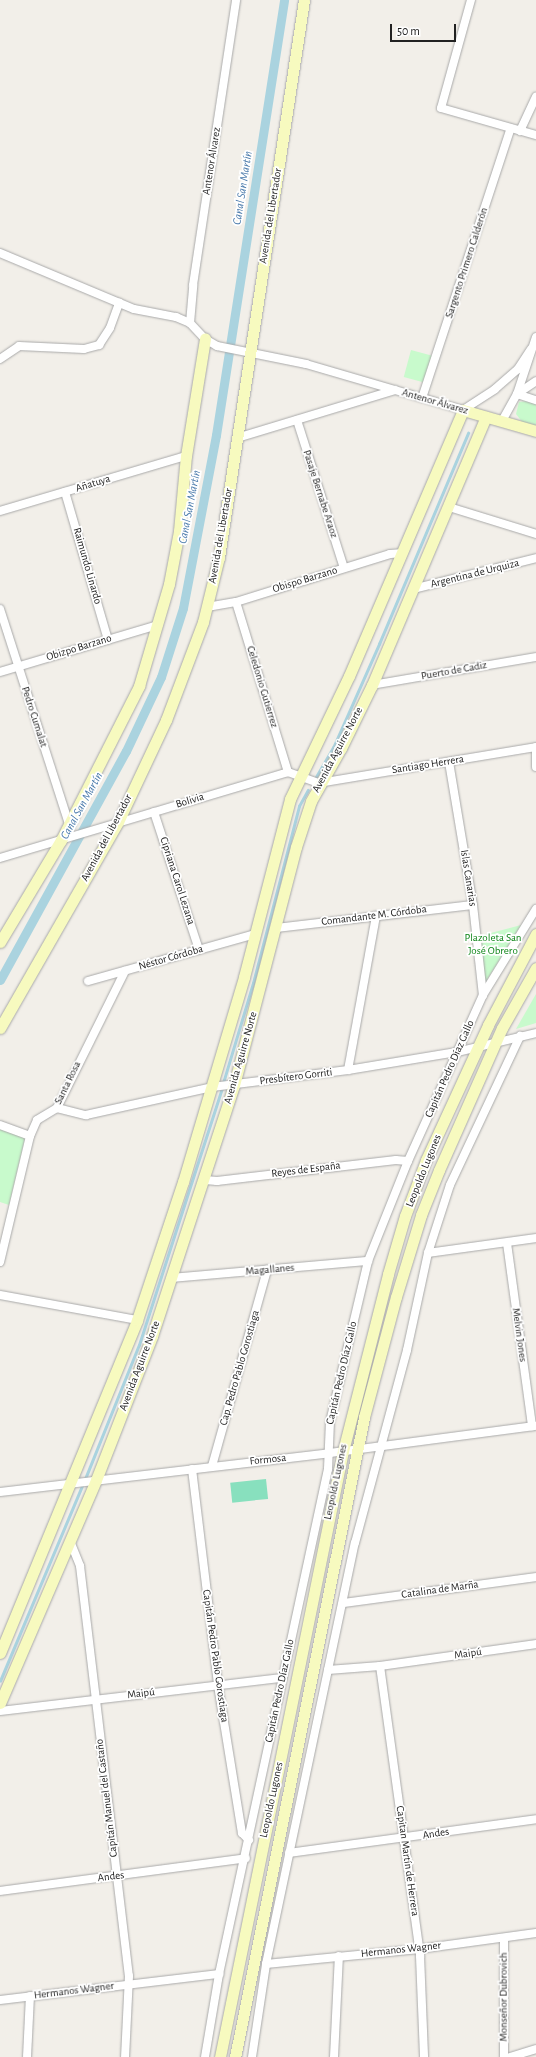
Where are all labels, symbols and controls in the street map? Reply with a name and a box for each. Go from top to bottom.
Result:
scale bar [392,16,458,42]
text: 50 m [397,25,420,37]
street label: Antenor Álvarez [200,126,224,196]
water label: Canal San Martín [230,150,256,226]
street label: Avenida del Libertador [257,167,285,265]
street label: Sargento Primero Calderón [443,206,491,320]
street label: Antenor Álvarez [400,386,470,418]
street label: Pasaje Bernabe Araoz [300,448,340,540]
water label: Canal San Martín [176,469,204,545]
street label: Añatuya [74,472,112,496]
street label: Avenida del Libertador [206,487,236,585]
street label: Raimundo Linardo [70,526,104,606]
street label: Argentina de Urquiza [429,557,521,591]
street label: Obispo Barzano [271,564,339,596]
street label: Obizpo Barzano [45,632,113,664]
street label: Celedonio Gutierrez [243,645,281,729]
street label: Puerto de Cadiz [420,659,488,683]
street label: Pedro Cumalat [18,685,50,749]
street label: Avenida Aguirre Norte [310,705,366,795]
street label: Santiago Herrera [391,753,465,777]
water label: Canal San Martín [58,770,106,842]
street label: Bolivia [174,790,206,812]
street label: Avenida del Libertador [78,792,136,884]
street label: Cipriana Carol Lezana [157,835,197,927]
street label: Islas Canarias [457,849,479,907]
street label: Comandante M. Córdoba [321,903,427,929]
park label: Plazoleta San José Obrero [464,932,522,958]
street label: Néstor Córdoba [137,942,205,974]
street label: Avenida Aguirre Norte [222,1010,260,1106]
street label: Capitán Pedro Díaz Gallo [423,1018,477,1120]
street label: Santa Rosa [52,1059,84,1107]
street label: Presbítero Gorriti [259,1066,333,1088]
street label: Leopoldo Lugones [403,1133,445,1209]
street label: Reyes de España [271,1159,341,1181]
street label: Magallanes [245,1261,295,1279]
street label: Melvin Jones [509,1307,529,1363]
street label: Cap. Pedro Pablo Gorostiaga [217,1309,263,1427]
street label: Avenida Aguirre Norte [117,1319,163,1413]
street label: Capitán Pedro Díaz Gallo [324,1320,360,1426]
street label: Leopoldo Lugones [322,1443,350,1521]
street label: Formosa [249,1452,287,1468]
street label: Catalina de Marña [401,1578,479,1602]
street label: Capitán Pedro Pablo Gorostiaga [199,1589,231,1723]
street label: Capitán Pedro Díaz Gallo [263,1638,297,1744]
street label: Maipú [453,1646,483,1662]
street label: Maipú [127,1686,155,1702]
street label: Capitán Manuel del Castaño [93,1738,121,1858]
street label: Leopoldo Lugones [258,1761,286,1839]
street label: Capitan Martín de Herrera [393,1805,421,1917]
street label: Andes [422,1825,450,1843]
street label: Andes [97,1869,125,1885]
street label: Hermanos Wagner [360,1939,442,1961]
street label: Monseñor Dubrovich [497,1952,511,2042]
street label: Hermanos Wagner [33,1980,115,2002]

